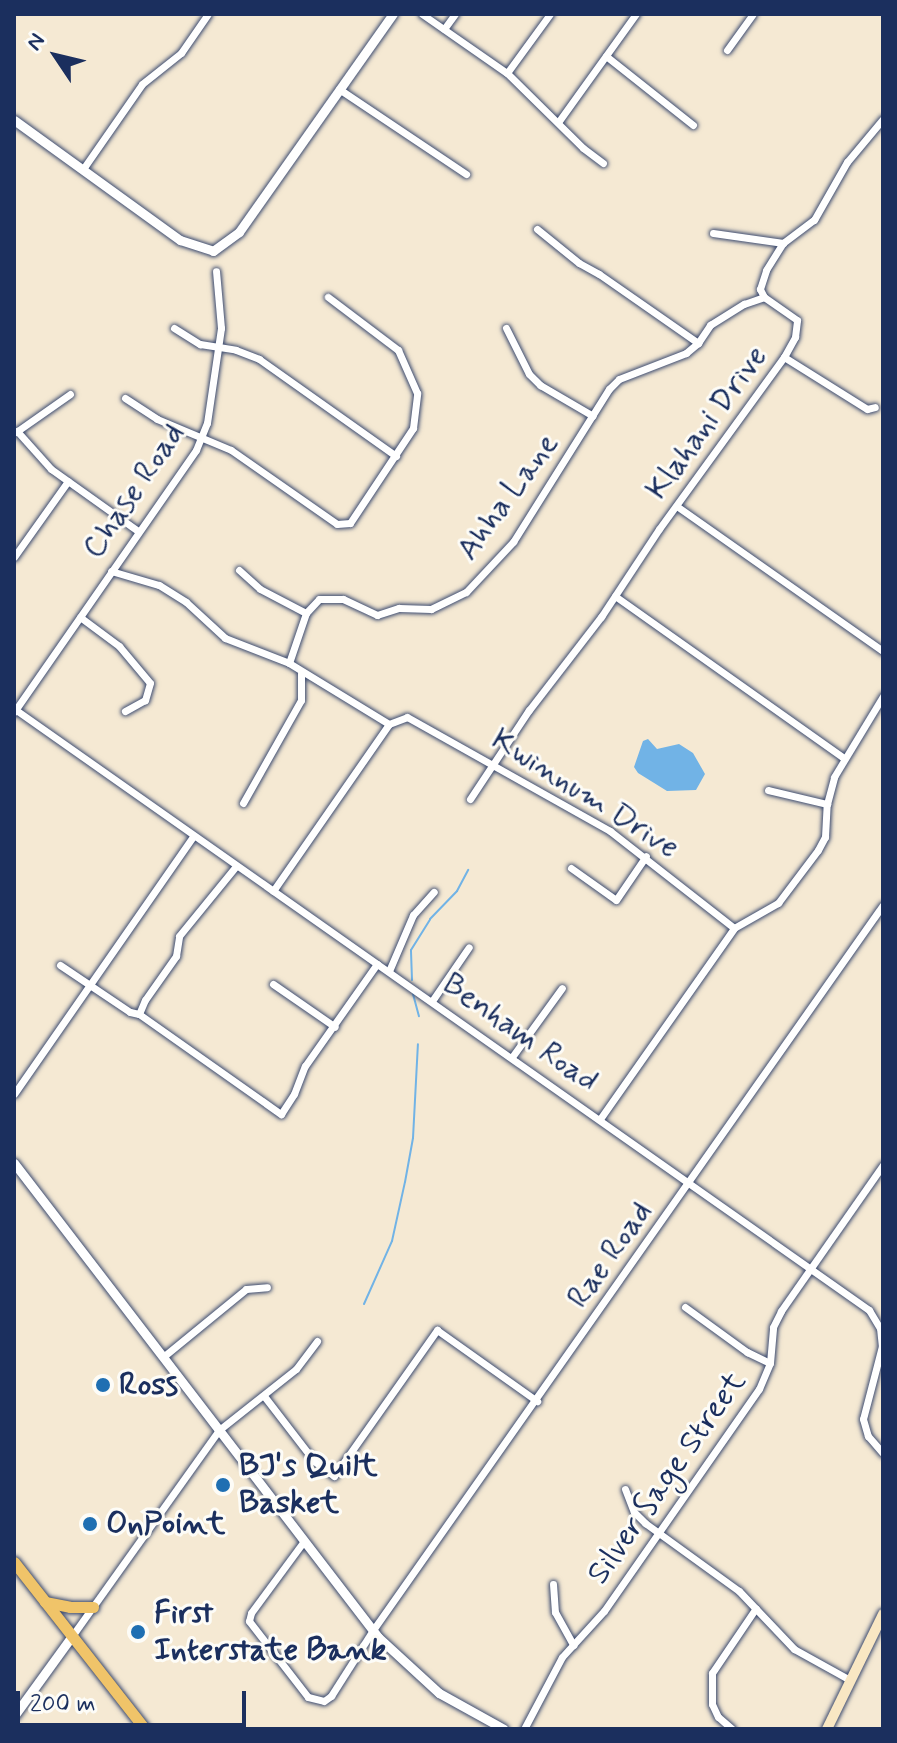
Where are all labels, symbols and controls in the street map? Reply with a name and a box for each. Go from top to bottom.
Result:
north arrow [16,16,96,96]
text: N [21,28,52,56]
street label: Klahani Drive [639,339,775,507]
street label: Chase Road [75,416,193,566]
street label: Ahha Lane [449,426,567,568]
street label: Kwinnum Drive [485,722,685,866]
street label: Benham Road [434,965,606,1101]
street label: Rae Road [559,1194,661,1316]
place label: Ross [119,1366,178,1404]
street label: Silver Sage Street [581,1366,753,1590]
marker: Ross [94,1376,112,1394]
place label: BJ's Quilt Basket [239,1448,374,1523]
marker: BJ's Quilt Basket [214,1476,232,1494]
place label: OnPoint [106,1505,225,1543]
marker: OnPoint [81,1515,99,1533]
place label: First Interstate Bank [154,1595,377,1670]
marker: First Interstate Bank [129,1623,147,1641]
scale bar [20,1675,250,1725]
text: 200 m [30,1689,96,1720]

